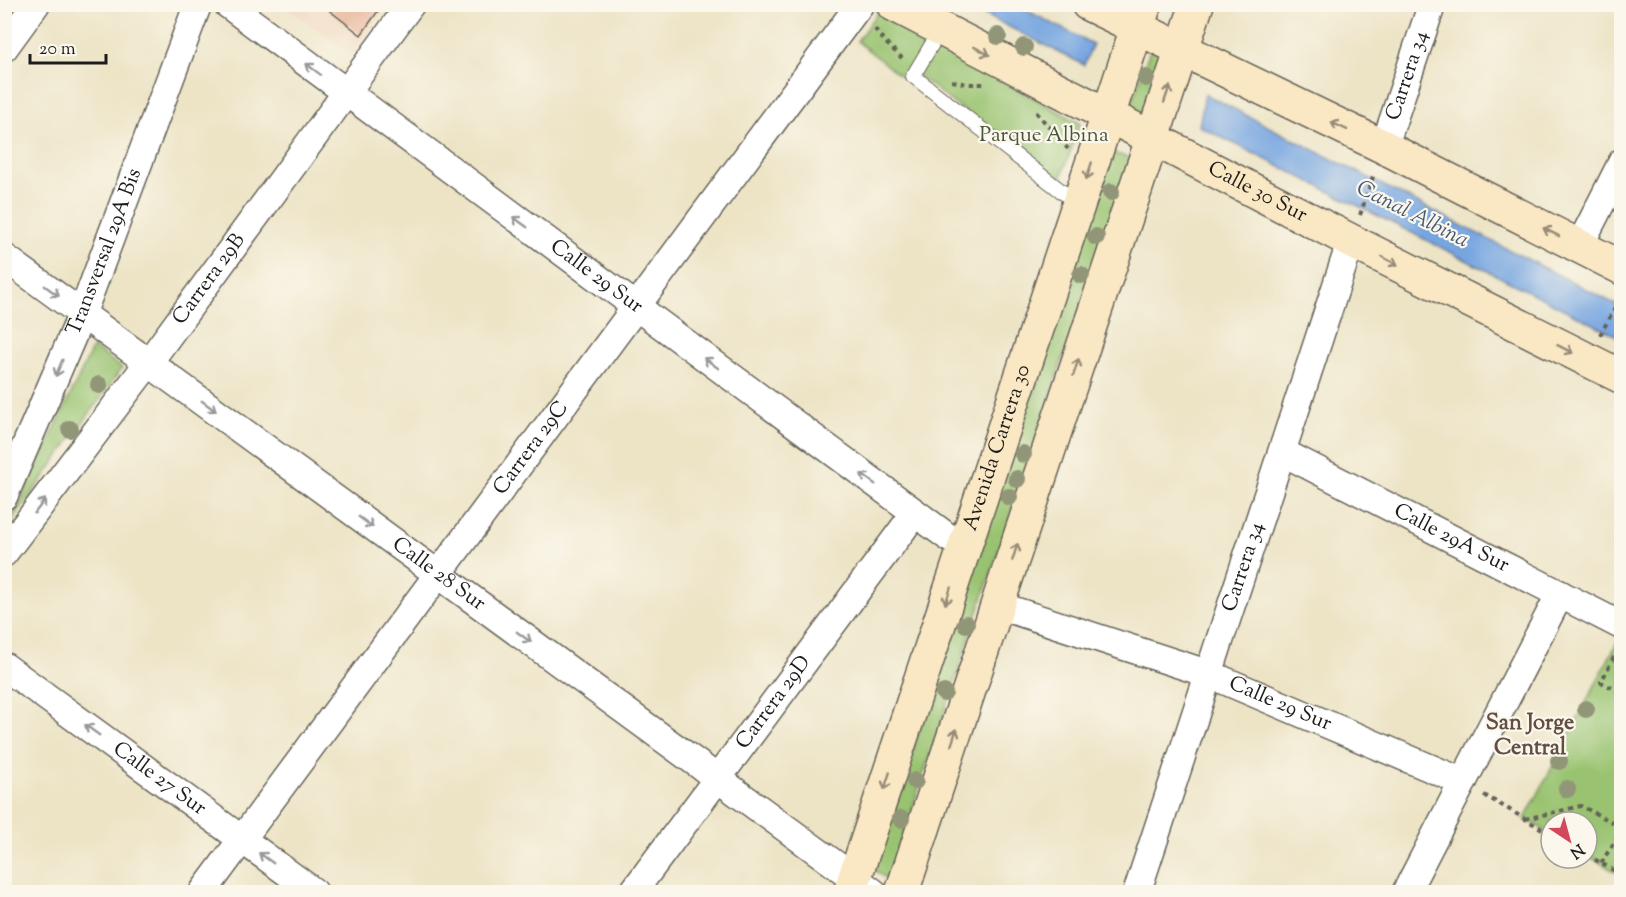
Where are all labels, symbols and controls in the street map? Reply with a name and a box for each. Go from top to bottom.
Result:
scale bar [30,27,106,65]
street label: Carrera 34 [1379,27,1437,125]
text: 20 m [39,37,76,63]
one-way arrow [973,46,991,57]
one-way arrow [305,62,321,75]
one-way arrow [1162,85,1173,104]
one-way arrow [1330,119,1348,131]
park label: Parque Albina [979,121,1109,151]
street label: Calle 30 Sur [1202,154,1312,231]
one-way arrow [1083,161,1094,180]
street label: Transversal 29A Bis [59,164,150,340]
water label: Canal Albina [1350,173,1474,257]
one-way arrow [513,216,529,228]
one-way arrow [1542,226,1560,237]
street label: Carrera 29B [166,228,253,332]
street label: Calle 29 Sur [543,232,649,321]
one-way arrow [1381,256,1399,267]
one-way arrow [43,285,59,297]
one-way arrow [1555,343,1573,355]
one-way arrow [704,356,720,369]
one-way arrow [53,358,65,376]
one-way arrow [1071,358,1082,377]
street label: Avenida Carrera 30 [956,361,1039,535]
street label: Carrera 29C [486,395,576,502]
one-way arrow [201,400,217,413]
one-way arrow [860,472,876,485]
street label: Calle 29A Sur [1388,496,1514,581]
one-way arrow [33,499,46,515]
one-way arrow [358,515,374,528]
street label: Carrera 34 [1215,518,1273,616]
street label: Calle 28 Sur [385,530,492,619]
one-way arrow [1010,543,1021,562]
one-way arrow [942,586,953,605]
one-way arrow [515,631,531,643]
street label: Carrera 29D [729,649,819,756]
street label: Calle 29 Sur [1224,669,1336,739]
district label: San Jorge Central [1486,708,1574,765]
one-way arrow [84,724,100,737]
one-way arrow [949,728,960,747]
street label: Calle 27 Sur [106,735,212,824]
one-way arrow [881,771,892,790]
north arrow [1539,810,1599,870]
text: N [1564,837,1588,863]
one-way arrow [259,852,275,864]

